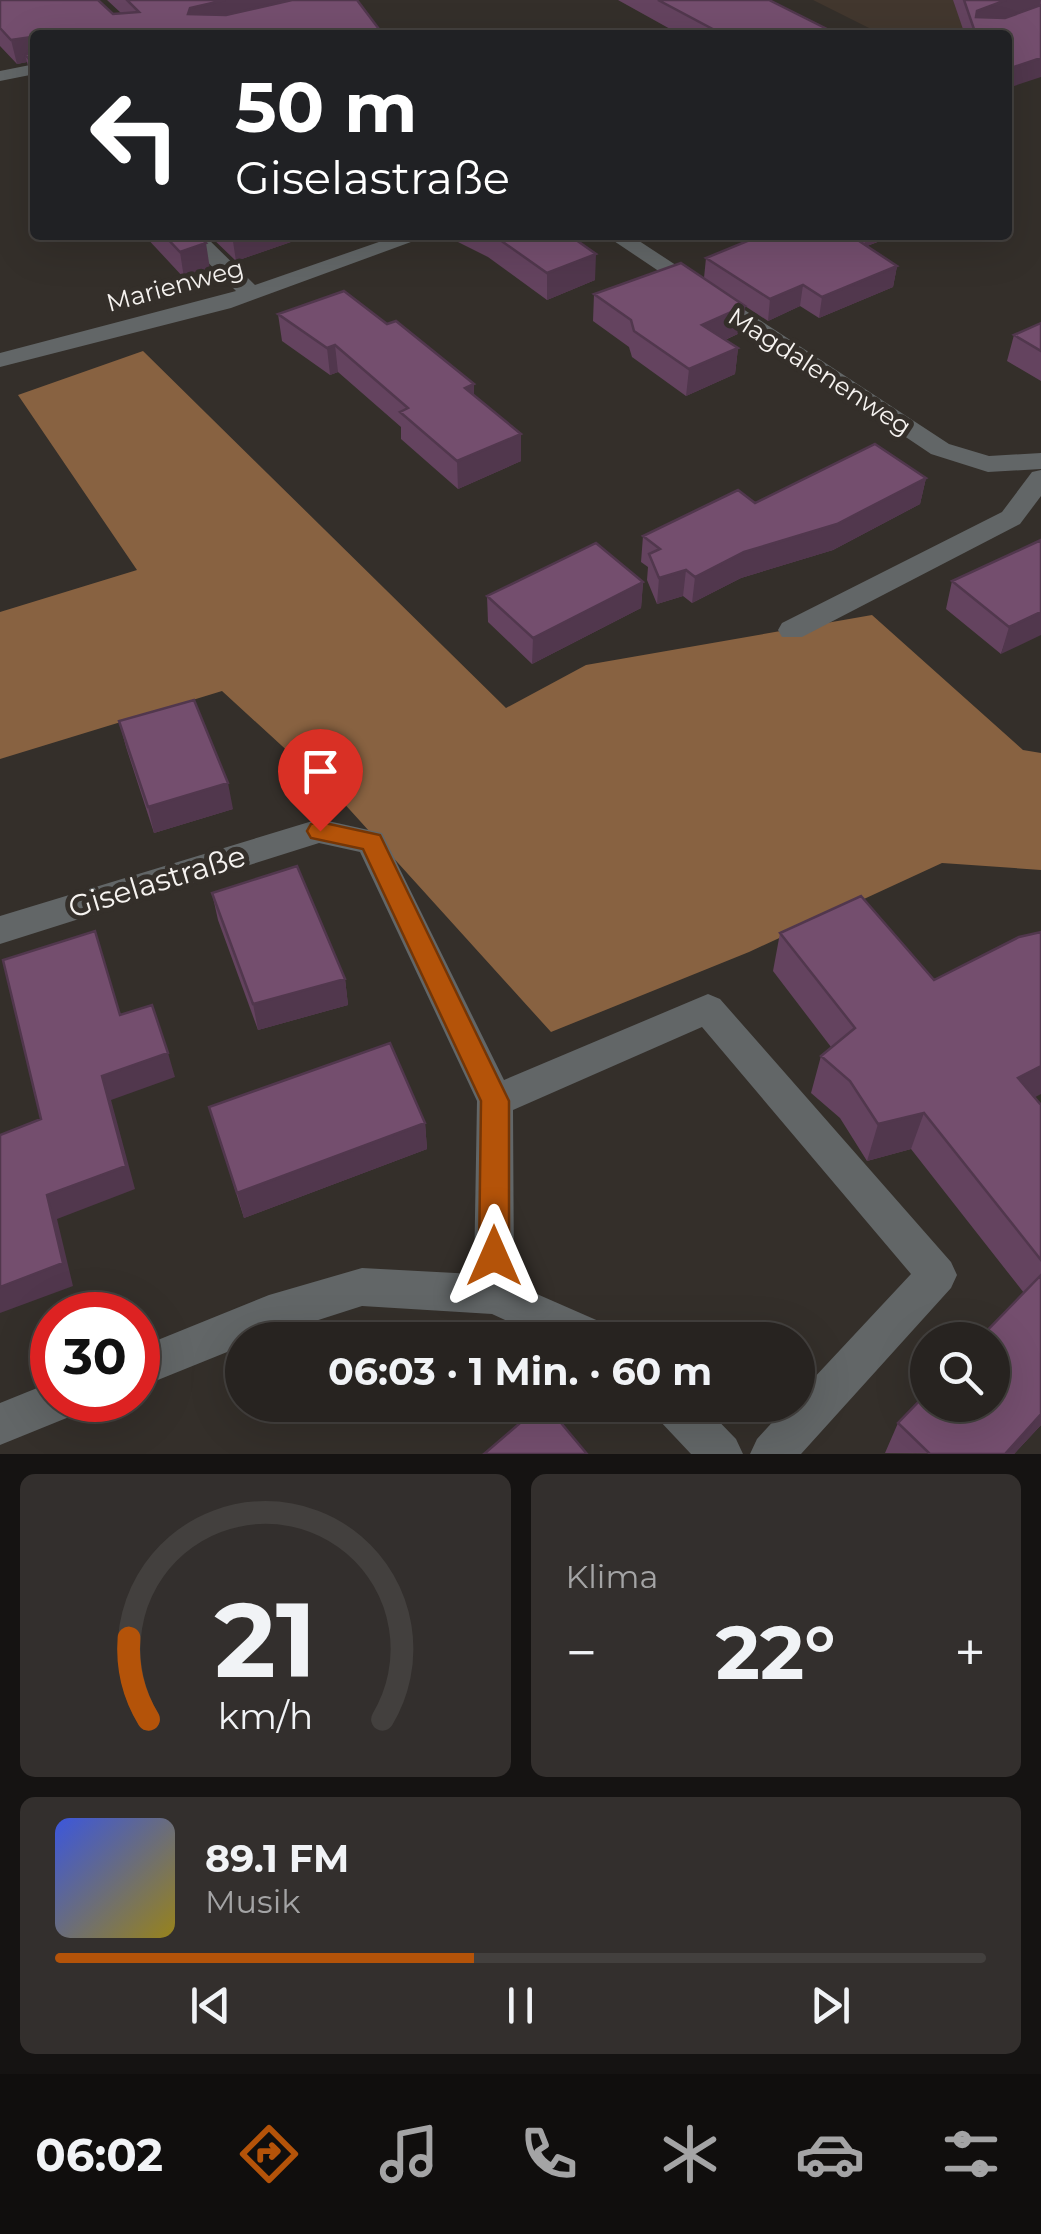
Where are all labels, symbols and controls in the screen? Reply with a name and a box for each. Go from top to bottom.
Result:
text: 50 m [235,64,417,150]
icon: left [70,70,200,200]
text: Giselastraße [235,150,510,205]
street label: Marienweg [103,252,247,318]
street label: Magdalenenweg [723,301,917,441]
pin [278,729,363,832]
icon: arrive [293,744,348,799]
street label: Giselastraße [64,837,250,926]
position arrow [442,1204,546,1308]
speed limit sign: 30 [30,1292,160,1422]
map controls [910,1322,1010,1422]
button: search [910,1322,1010,1422]
text: 06:03 · 1 Min. · 60 m [328,1348,712,1395]
text: Klima [566,1557,658,1596]
text: 21 [214,1576,316,1703]
text: 22° [716,1606,836,1698]
text: − [566,1619,597,1686]
text: + [954,1619,986,1686]
text: km/h [218,1694,313,1738]
text: 89.1 FM [205,1835,349,1882]
text: Musik [205,1882,300,1921]
icon: previous [183,1978,238,2033]
icon: pause [493,1978,548,2033]
icon: next [803,1978,858,2033]
icon: directions [234,2119,304,2189]
icon: music [374,2119,444,2189]
icon: phone [514,2119,584,2189]
icon: climate [655,2119,725,2189]
icon: car [795,2119,865,2189]
icon: filters [936,2119,1006,2189]
text: 06:02 [35,2127,163,2182]

